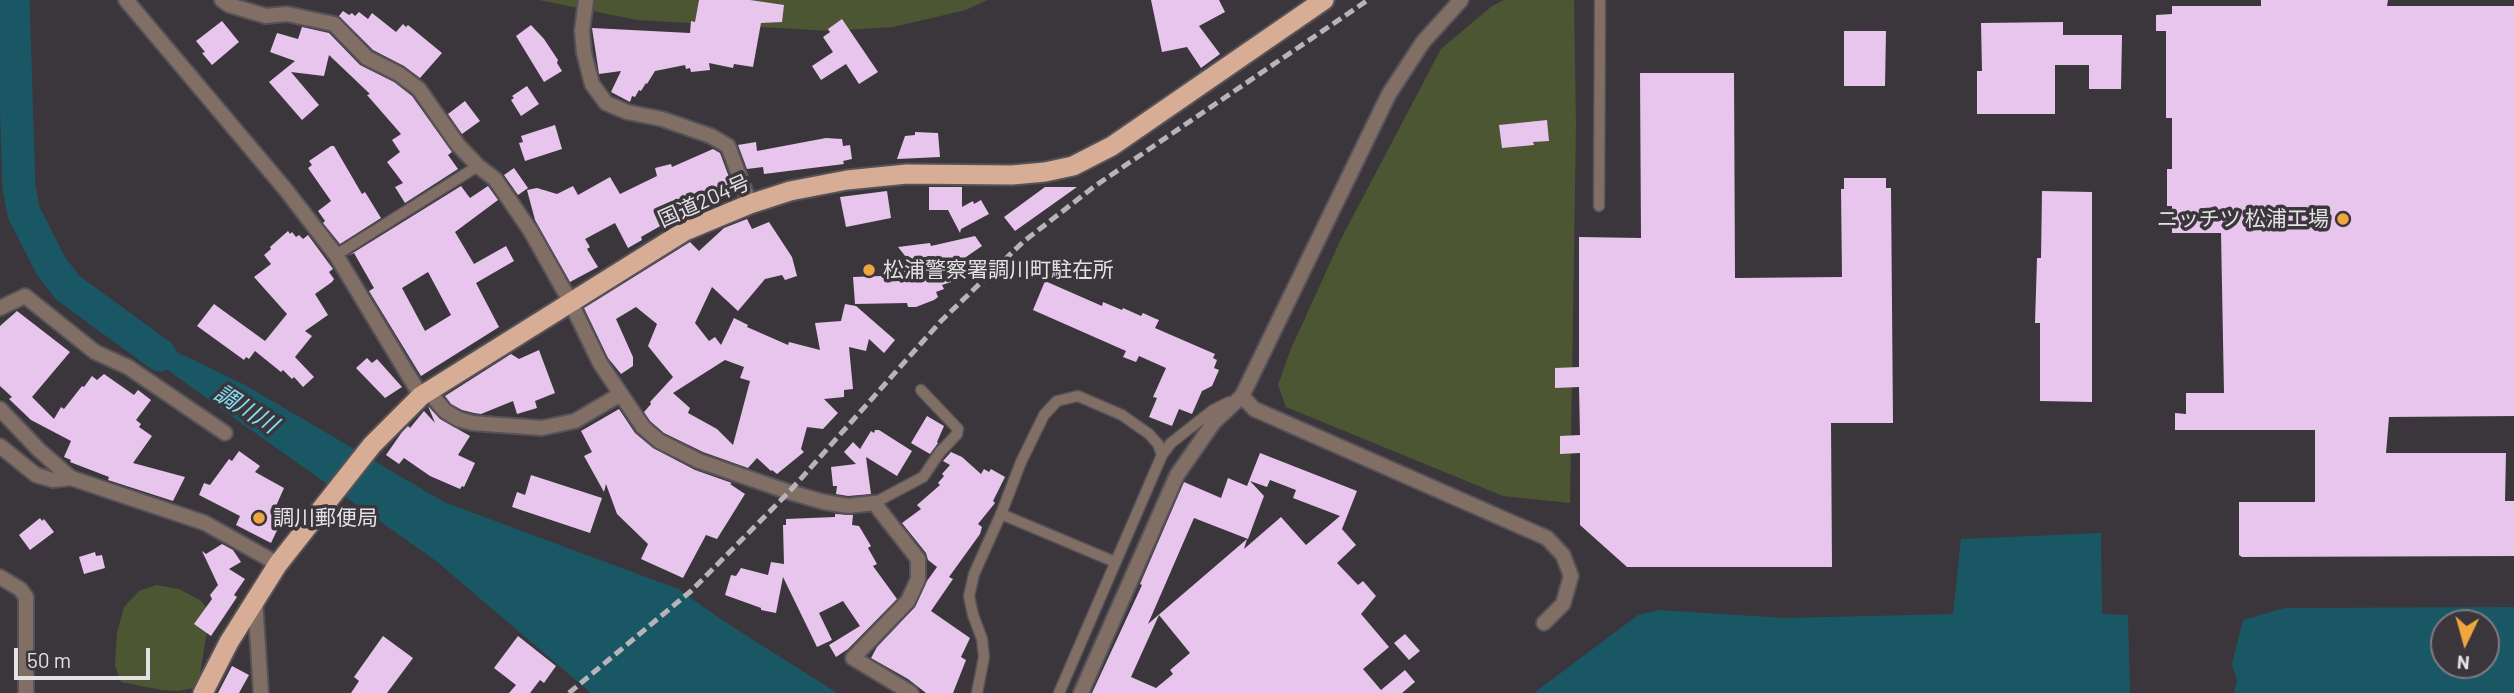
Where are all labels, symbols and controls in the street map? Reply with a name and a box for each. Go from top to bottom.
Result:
street label: 国道204号 [654,170,754,232]
place label: ニッチツ 松浦工場 [2157,206,2329,232]
marker: ニッチツ 松浦工場 [2335,211,2351,227]
place label: 松浦警察署調川町駐在所 [883,257,1114,283]
marker: 松浦警察署調川町駐在所 [861,262,877,278]
water label: 調川川 [209,379,283,439]
place label: 調川郵便局 [273,505,378,531]
marker: 調川郵便局 [251,510,267,526]
north arrow [2430,609,2500,679]
scale bar [18,634,154,678]
text: 50 m [27,647,71,672]
text: N [2456,651,2471,675]

